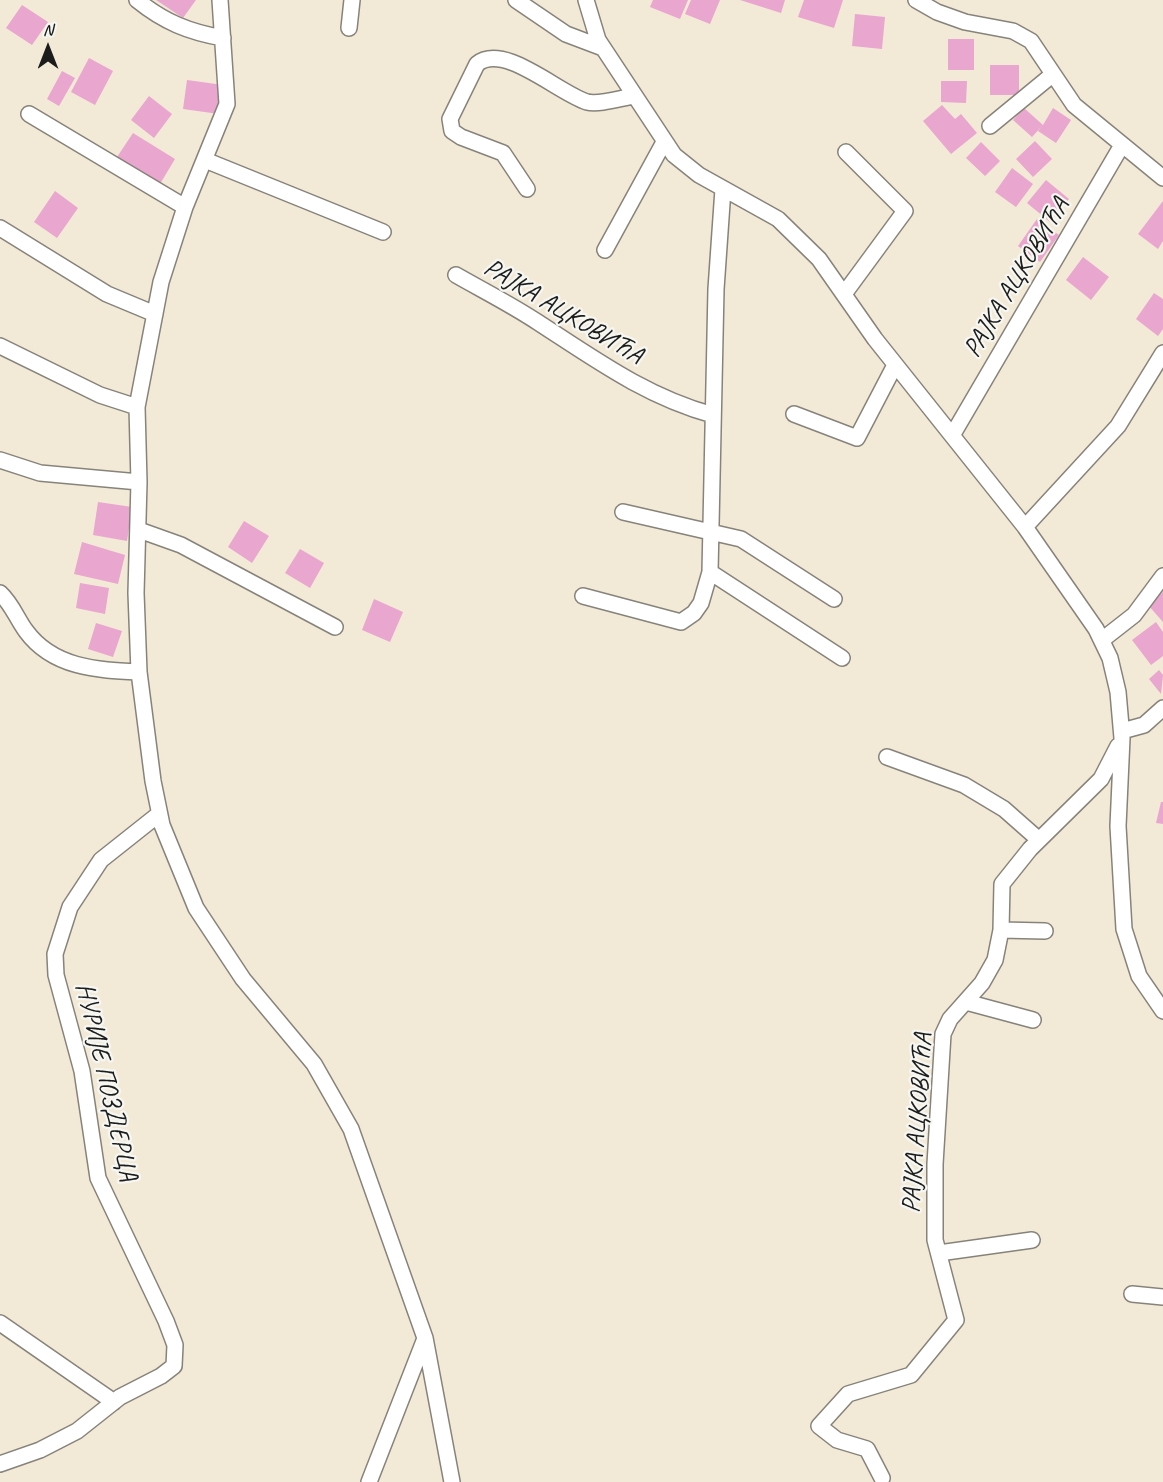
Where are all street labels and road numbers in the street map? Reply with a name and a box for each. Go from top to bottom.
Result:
street label: РАЈКА АЦКОВИЋА [957,193,1077,363]
street label: РАЈКА АЦКОВИЋА [478,252,648,372]
street label: НУРИЈЕ ПОЗДЕРЦА [68,980,144,1184]
street label: РАЈКА АЦКОВИЋА [896,1032,940,1214]

